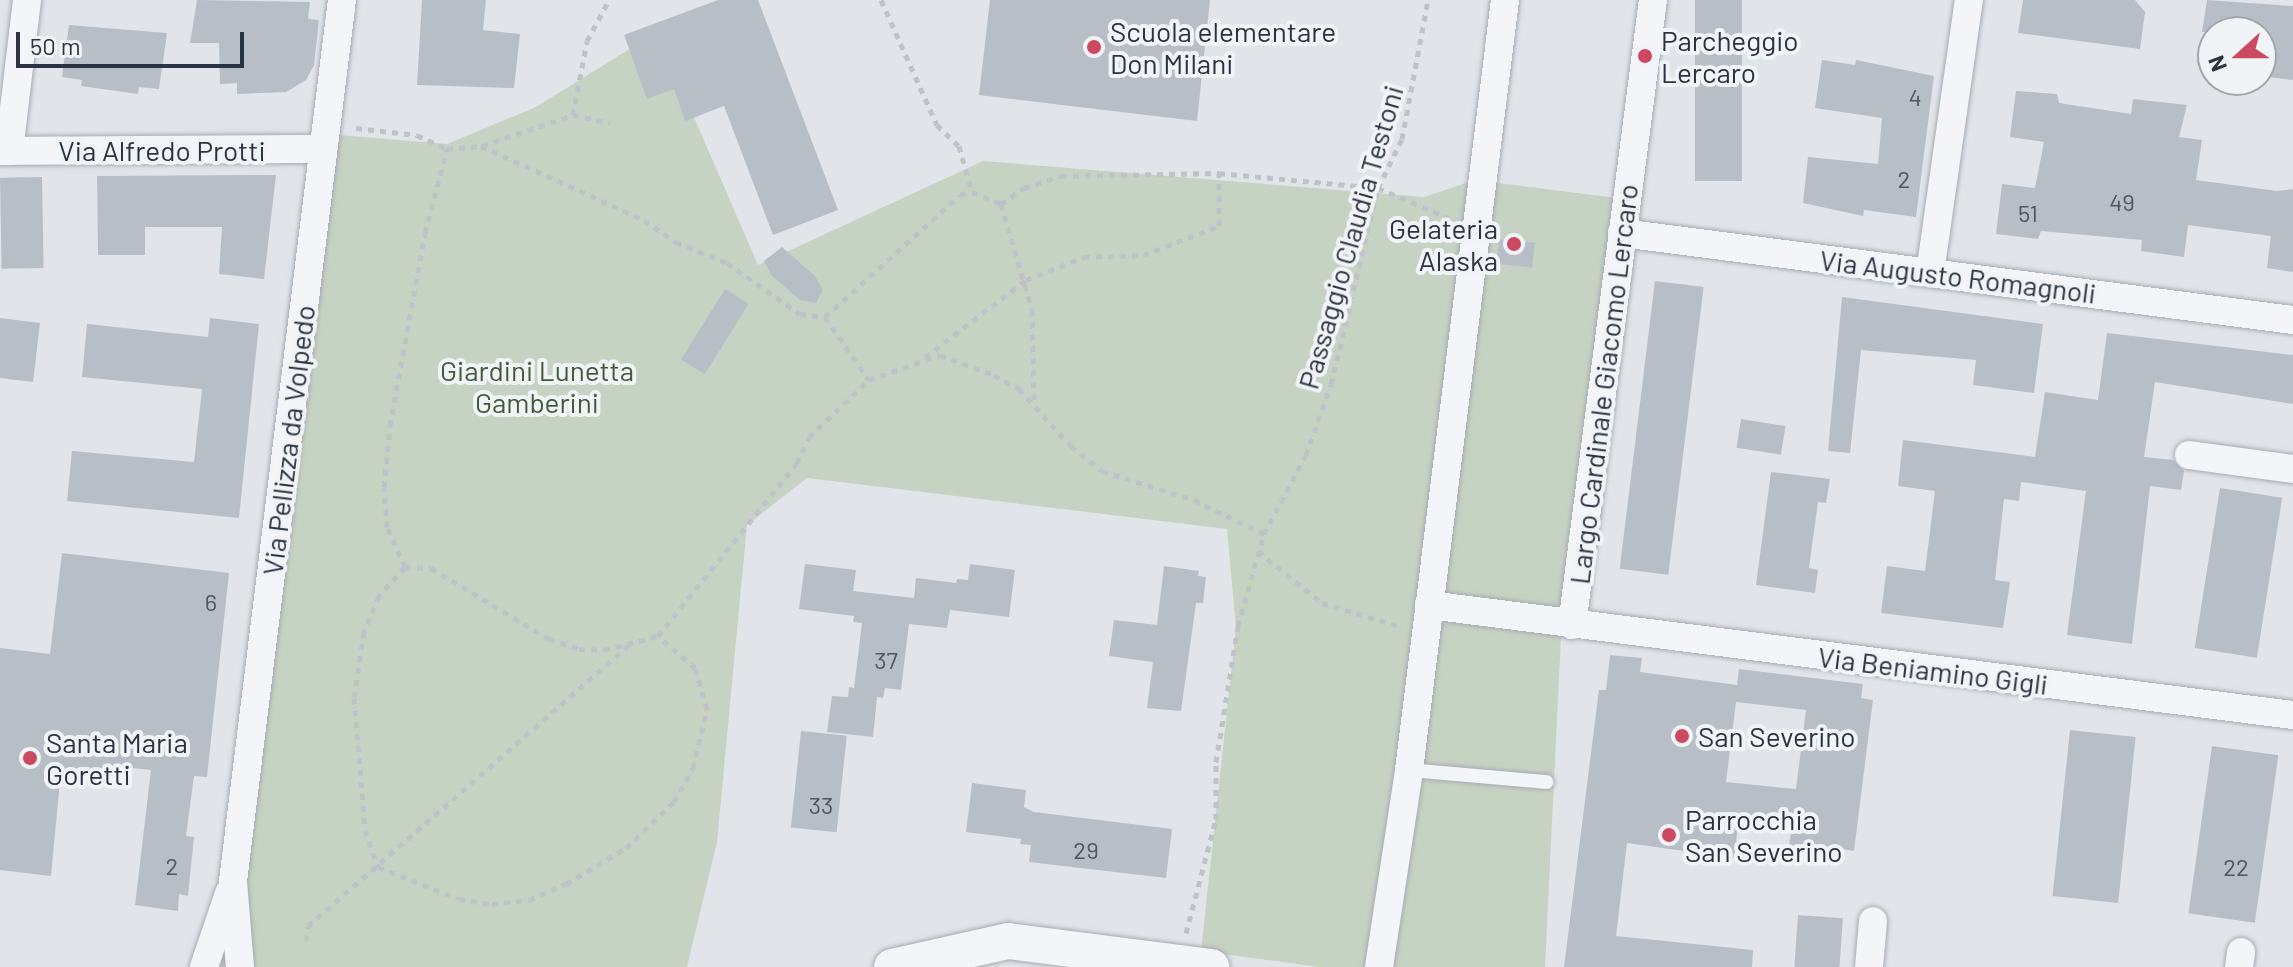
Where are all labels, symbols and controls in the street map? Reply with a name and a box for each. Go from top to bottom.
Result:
place label: Scuola elementare Don Milani [1110,14,1336,80]
scale bar [20,16,248,66]
north arrow [2197,16,2277,96]
place label: Parcheggio Lercaro [1661,23,1799,89]
text: 50 m [30,31,81,60]
marker: Scuola elementare Don Milani [1085,38,1103,56]
marker: Parcheggio Lercaro [1636,47,1654,65]
text: N [2202,52,2231,75]
street label: Passaggio Claudia Testoni [1291,81,1409,393]
house number: 4 [1908,83,1922,111]
street label: Via Alfredo Protti [58,133,266,167]
house number: 2 [1898,165,1910,193]
street label: Largo Cardinale Giacomo Lercaro [1562,182,1644,586]
house number: 49 [2109,188,2135,216]
house number: 51 [2018,199,2038,227]
place label: Gelateria Alaska [1389,211,1498,277]
marker: Gelateria Alaska [1505,235,1523,253]
street label: Via Augusto Romagnoli [1818,242,2098,310]
street label: Via Pellizza da Volpedo [255,303,321,577]
park label: Giardini Lunetta Gamberini [440,353,634,419]
house number: 6 [205,588,217,616]
street label: Via Beniamino Gigli [1816,639,2050,701]
house number: 37 [874,646,898,674]
place label: San Severino [1698,719,1855,753]
place label: Santa Maria Goretti [46,725,188,791]
marker: San Severino [1673,727,1691,745]
marker: Santa Maria Goretti [21,749,39,767]
house number: 33 [809,791,833,819]
place label: Parrocchia San Severino [1685,802,1842,868]
marker: Parrocchia San Severino [1660,826,1678,844]
house number: 29 [1073,836,1099,864]
house number: 2 [166,852,178,880]
house number: 22 [2223,853,2249,881]

